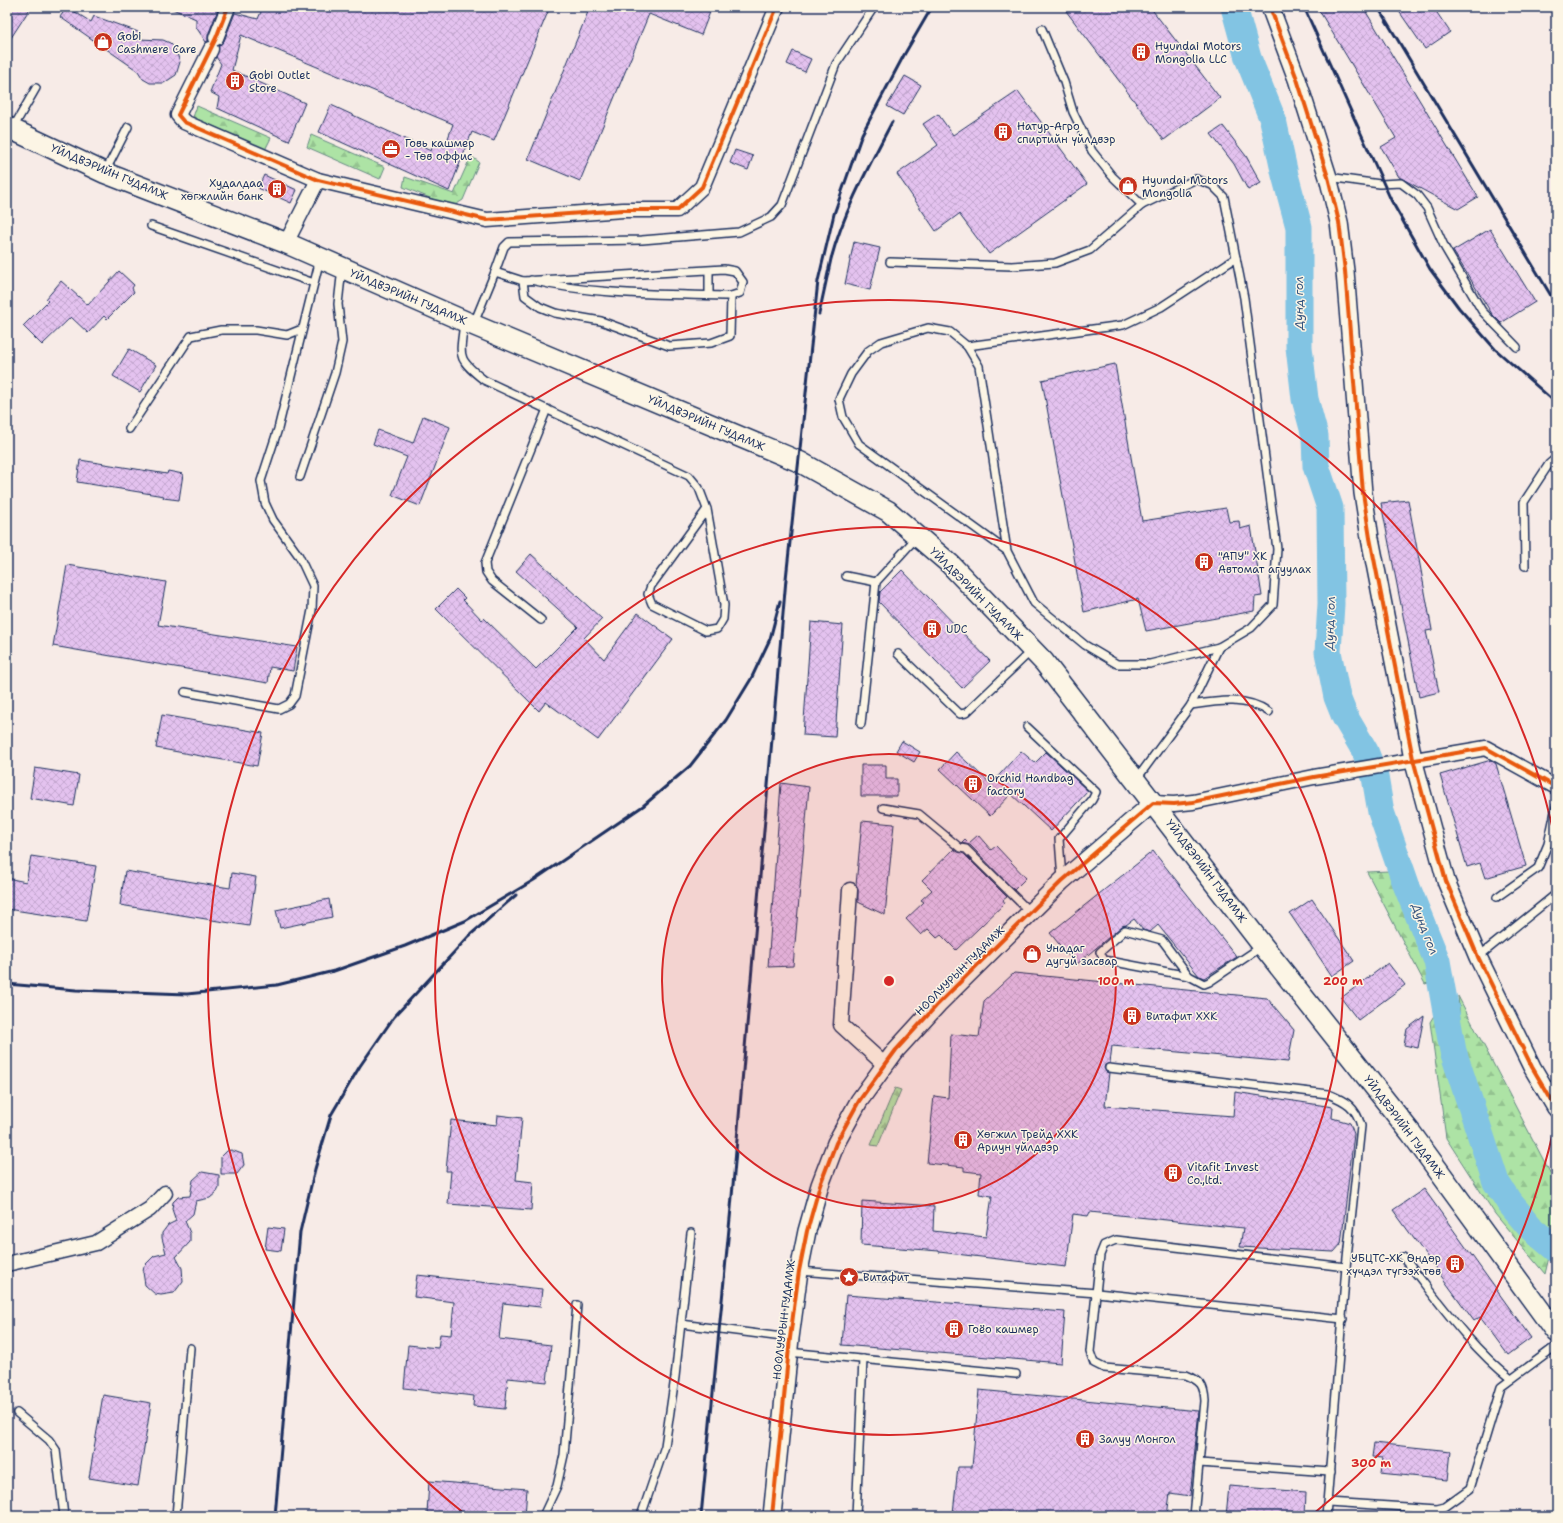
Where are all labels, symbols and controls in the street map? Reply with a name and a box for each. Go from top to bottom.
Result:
place label: Gobi Cashmere Care [117,29,197,57]
shop icon: Gobi Cashmere Care [92,31,114,53]
place label: Hyundai Motors Mongolia LLC [1155,39,1241,67]
building icon: Hyundai Motors Mongolia LLC [1130,41,1152,63]
place label: Gobi Outlet Store [249,68,310,96]
building icon: Gobi Outlet Store [224,70,246,92]
place label: Натур-Агро спиртийн үйлдвэр [1017,119,1115,147]
building icon: Натур-Агро спиртийн үйлдвэр [992,121,1014,143]
place label: Говь кашмер - Төв оффис [405,136,474,164]
office icon: Говь кашмер - Төв оффис [380,138,402,160]
street label: YЙЛДВЭРИЙН ГУДАМЖ [48,140,171,204]
place label: Hyundai Motors Mongolia [1142,173,1228,201]
shop icon: Hyundai Motors Mongolia [1117,175,1139,197]
place label: Худалдаа хөгжлийн банк [181,176,263,204]
building icon: Худалдаа хөгжлийн банк [266,178,288,200]
street label: YЙЛДВЭРИЙН ГУДАМЖ [347,265,470,329]
water label: Дунд гол [1291,276,1307,331]
street label: YЙЛДВЭРИЙН ГУДАМЖ [645,391,768,455]
street label: YЙЛДВЭРИЙН ГУДАМЖ [926,544,1027,644]
place label: "АПУ" ХК Автомат агуулах [1218,549,1311,577]
building icon: "АПУ" ХК Автомат агуулах [1193,551,1215,573]
water label: Дунд гол [1321,596,1339,651]
building icon: UDC [921,618,943,640]
place label: UDC [946,622,968,637]
place label: Orchid Handbag factory [987,771,1074,799]
building icon: Orchid Handbag factory [962,773,984,795]
street label: YЙЛДВЭРИЙН ГУДАМЖ [1162,816,1251,926]
water label: Дунд гол [1408,900,1442,957]
street label: НООЛУУРЫН ГУДАМЖ [912,923,1008,1019]
place label: Унадаг дугуй засвар [1046,941,1117,969]
shop icon: Унадаг дугуй засвар [1021,943,1043,965]
text: 100 m [1098,973,1135,989]
text: 200 m [1323,973,1363,989]
centre of rings [882,974,896,988]
building icon: Витафит ХХК [1121,1005,1143,1027]
place label: Витафит ХХК [1146,1009,1217,1024]
street label: YЙЛДВЭРИЙН ГУДАМЖ [1360,1072,1449,1182]
place label: Хөгжил Трейд ХХК Ариун үйлдвэр [977,1127,1078,1155]
building icon: Хөгжил Трейд ХХК Ариун үйлдвэр [952,1129,974,1151]
place label: Vitafit Invest Co.,ltd. [1187,1160,1259,1188]
building icon: Vitafit Invest Co.,ltd. [1162,1162,1184,1184]
place label: УБЦТС-ХК Өндөр хүчдэл түгээх төв [1346,1251,1441,1279]
building icon: УБЦТС-ХК Өндөр хүчдэл түгээх төв [1444,1253,1466,1275]
street label: НООЛУУРЫН ГУДАМЖ [769,1259,799,1381]
place icon: Витафит [838,1266,860,1288]
place label: Витафит [863,1270,909,1285]
building icon: Гоёо кашмер [943,1318,965,1340]
place label: Гоёо кашмер [968,1322,1039,1337]
building icon: Залуу Монгол [1074,1428,1096,1450]
place label: Залуу Монгол [1099,1432,1176,1447]
text: 300 m [1351,1455,1391,1471]

